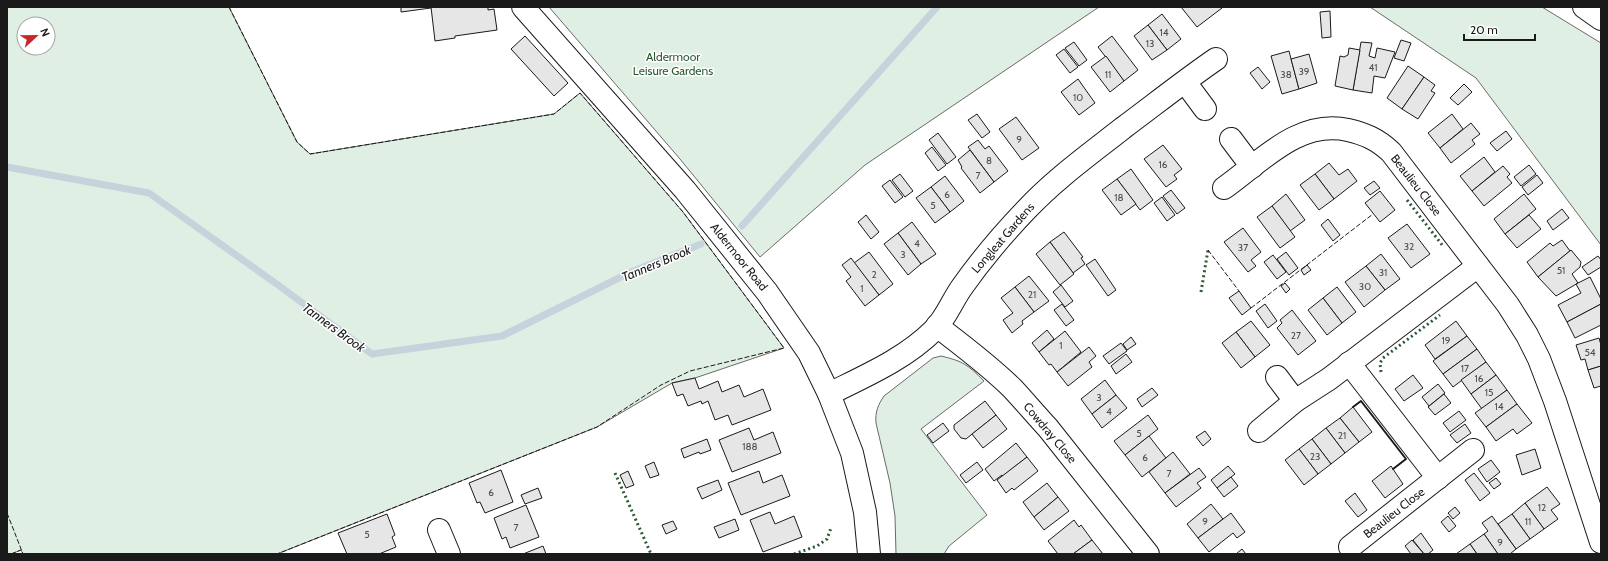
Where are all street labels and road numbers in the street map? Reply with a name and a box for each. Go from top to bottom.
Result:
street label: Beaulieu Close [1388,151,1445,218]
street label: Longleat Gardens [968,199,1037,276]
street label: Aldermoor Road [707,220,771,294]
street label: Cowdray Close [1021,399,1080,466]
street label: Beaulieu Close [1360,484,1427,541]

